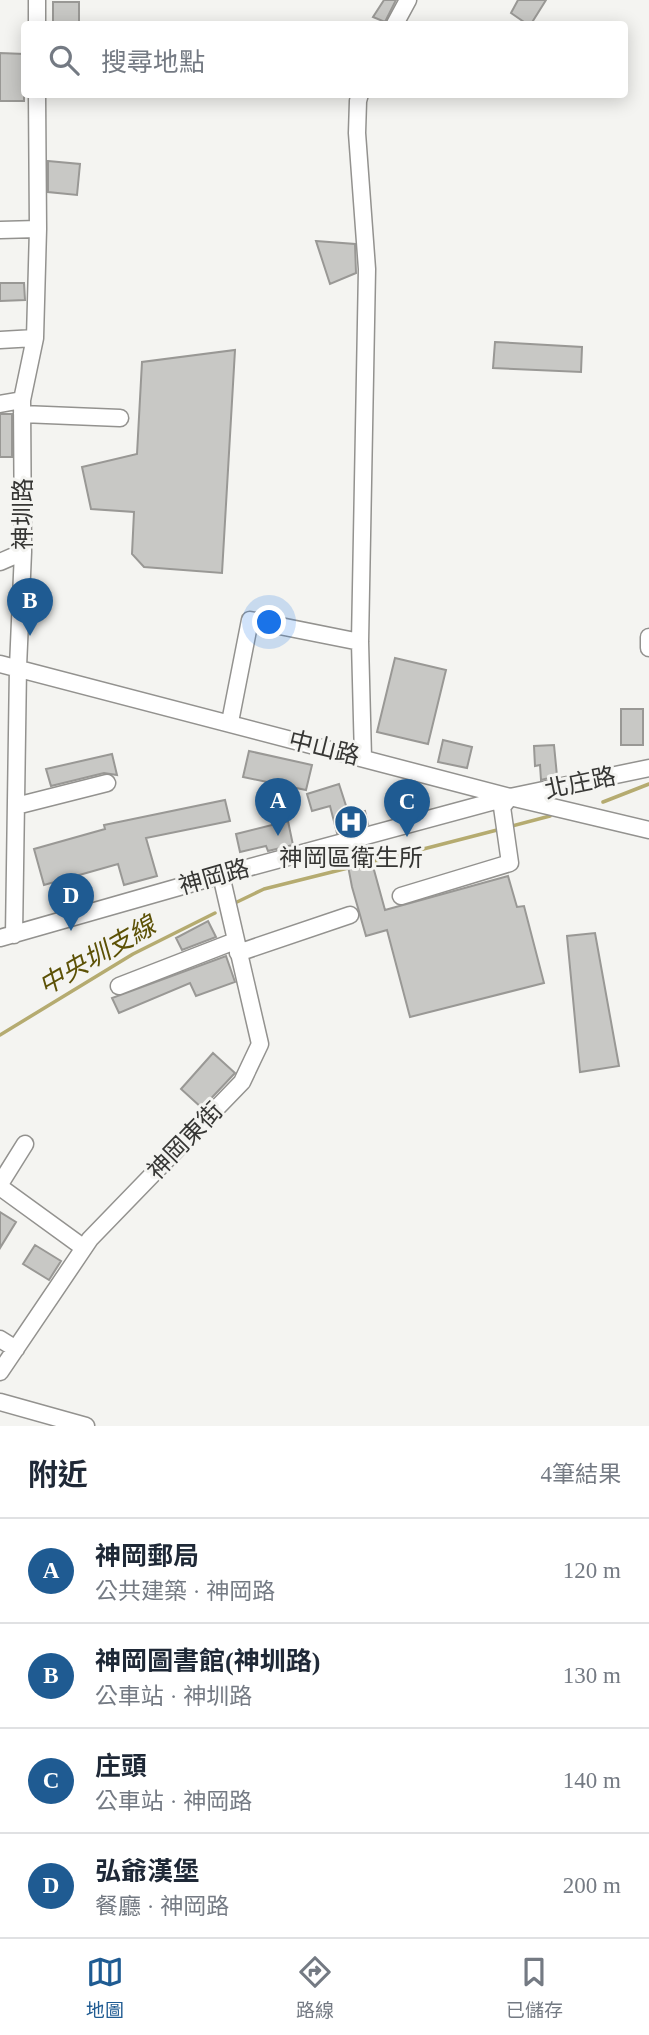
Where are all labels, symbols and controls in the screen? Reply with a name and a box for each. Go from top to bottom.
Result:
search box [21,21,628,98]
icon: search [45,41,83,79]
text: 搜尋地點 [101,48,205,77]
street label: 神圳路 [10,478,36,550]
pin: B [7,578,53,636]
your location [252,605,286,639]
street label: 中山路 [286,727,362,769]
street label: 北庄路 [542,763,618,803]
pin: A [255,778,301,836]
pin: C [384,779,430,837]
hospital icon: 神岡區衛生所 [332,803,370,841]
place label: 神岡區衛生所 [279,845,423,871]
street label: 神岡路 [176,855,252,899]
pin: D [48,873,94,931]
water label: 中央圳支線 [33,909,163,1001]
street label: 神岡東街 [142,1097,228,1185]
text: 附近 [28,1458,88,1491]
text: 4筆結果 [541,1462,621,1487]
text: 神岡郵局 [95,1542,199,1571]
text: A [43,1558,59,1583]
text: 120 m [563,1558,621,1583]
text: 公共建築 · 神岡路 [95,1579,275,1604]
text: 神岡圖書館(神圳路) [95,1647,320,1676]
text: B [43,1663,59,1688]
text: 130 m [563,1663,621,1688]
text: 公車站 · 神圳路 [95,1684,252,1709]
text: 庄頭 [95,1752,147,1781]
text: C [43,1768,59,1793]
text: 140 m [563,1768,621,1793]
text: 公車站 · 神岡路 [95,1789,252,1814]
text: 弘爺漢堡 [95,1857,199,1886]
text: D [43,1873,59,1898]
text: 200 m [563,1873,621,1898]
text: 餐廳 · 神岡路 [95,1894,229,1919]
tab: 地圖 [86,1953,124,2022]
tab: 路線 [296,1953,334,2022]
tab: 已儲存 [506,1953,563,2022]

